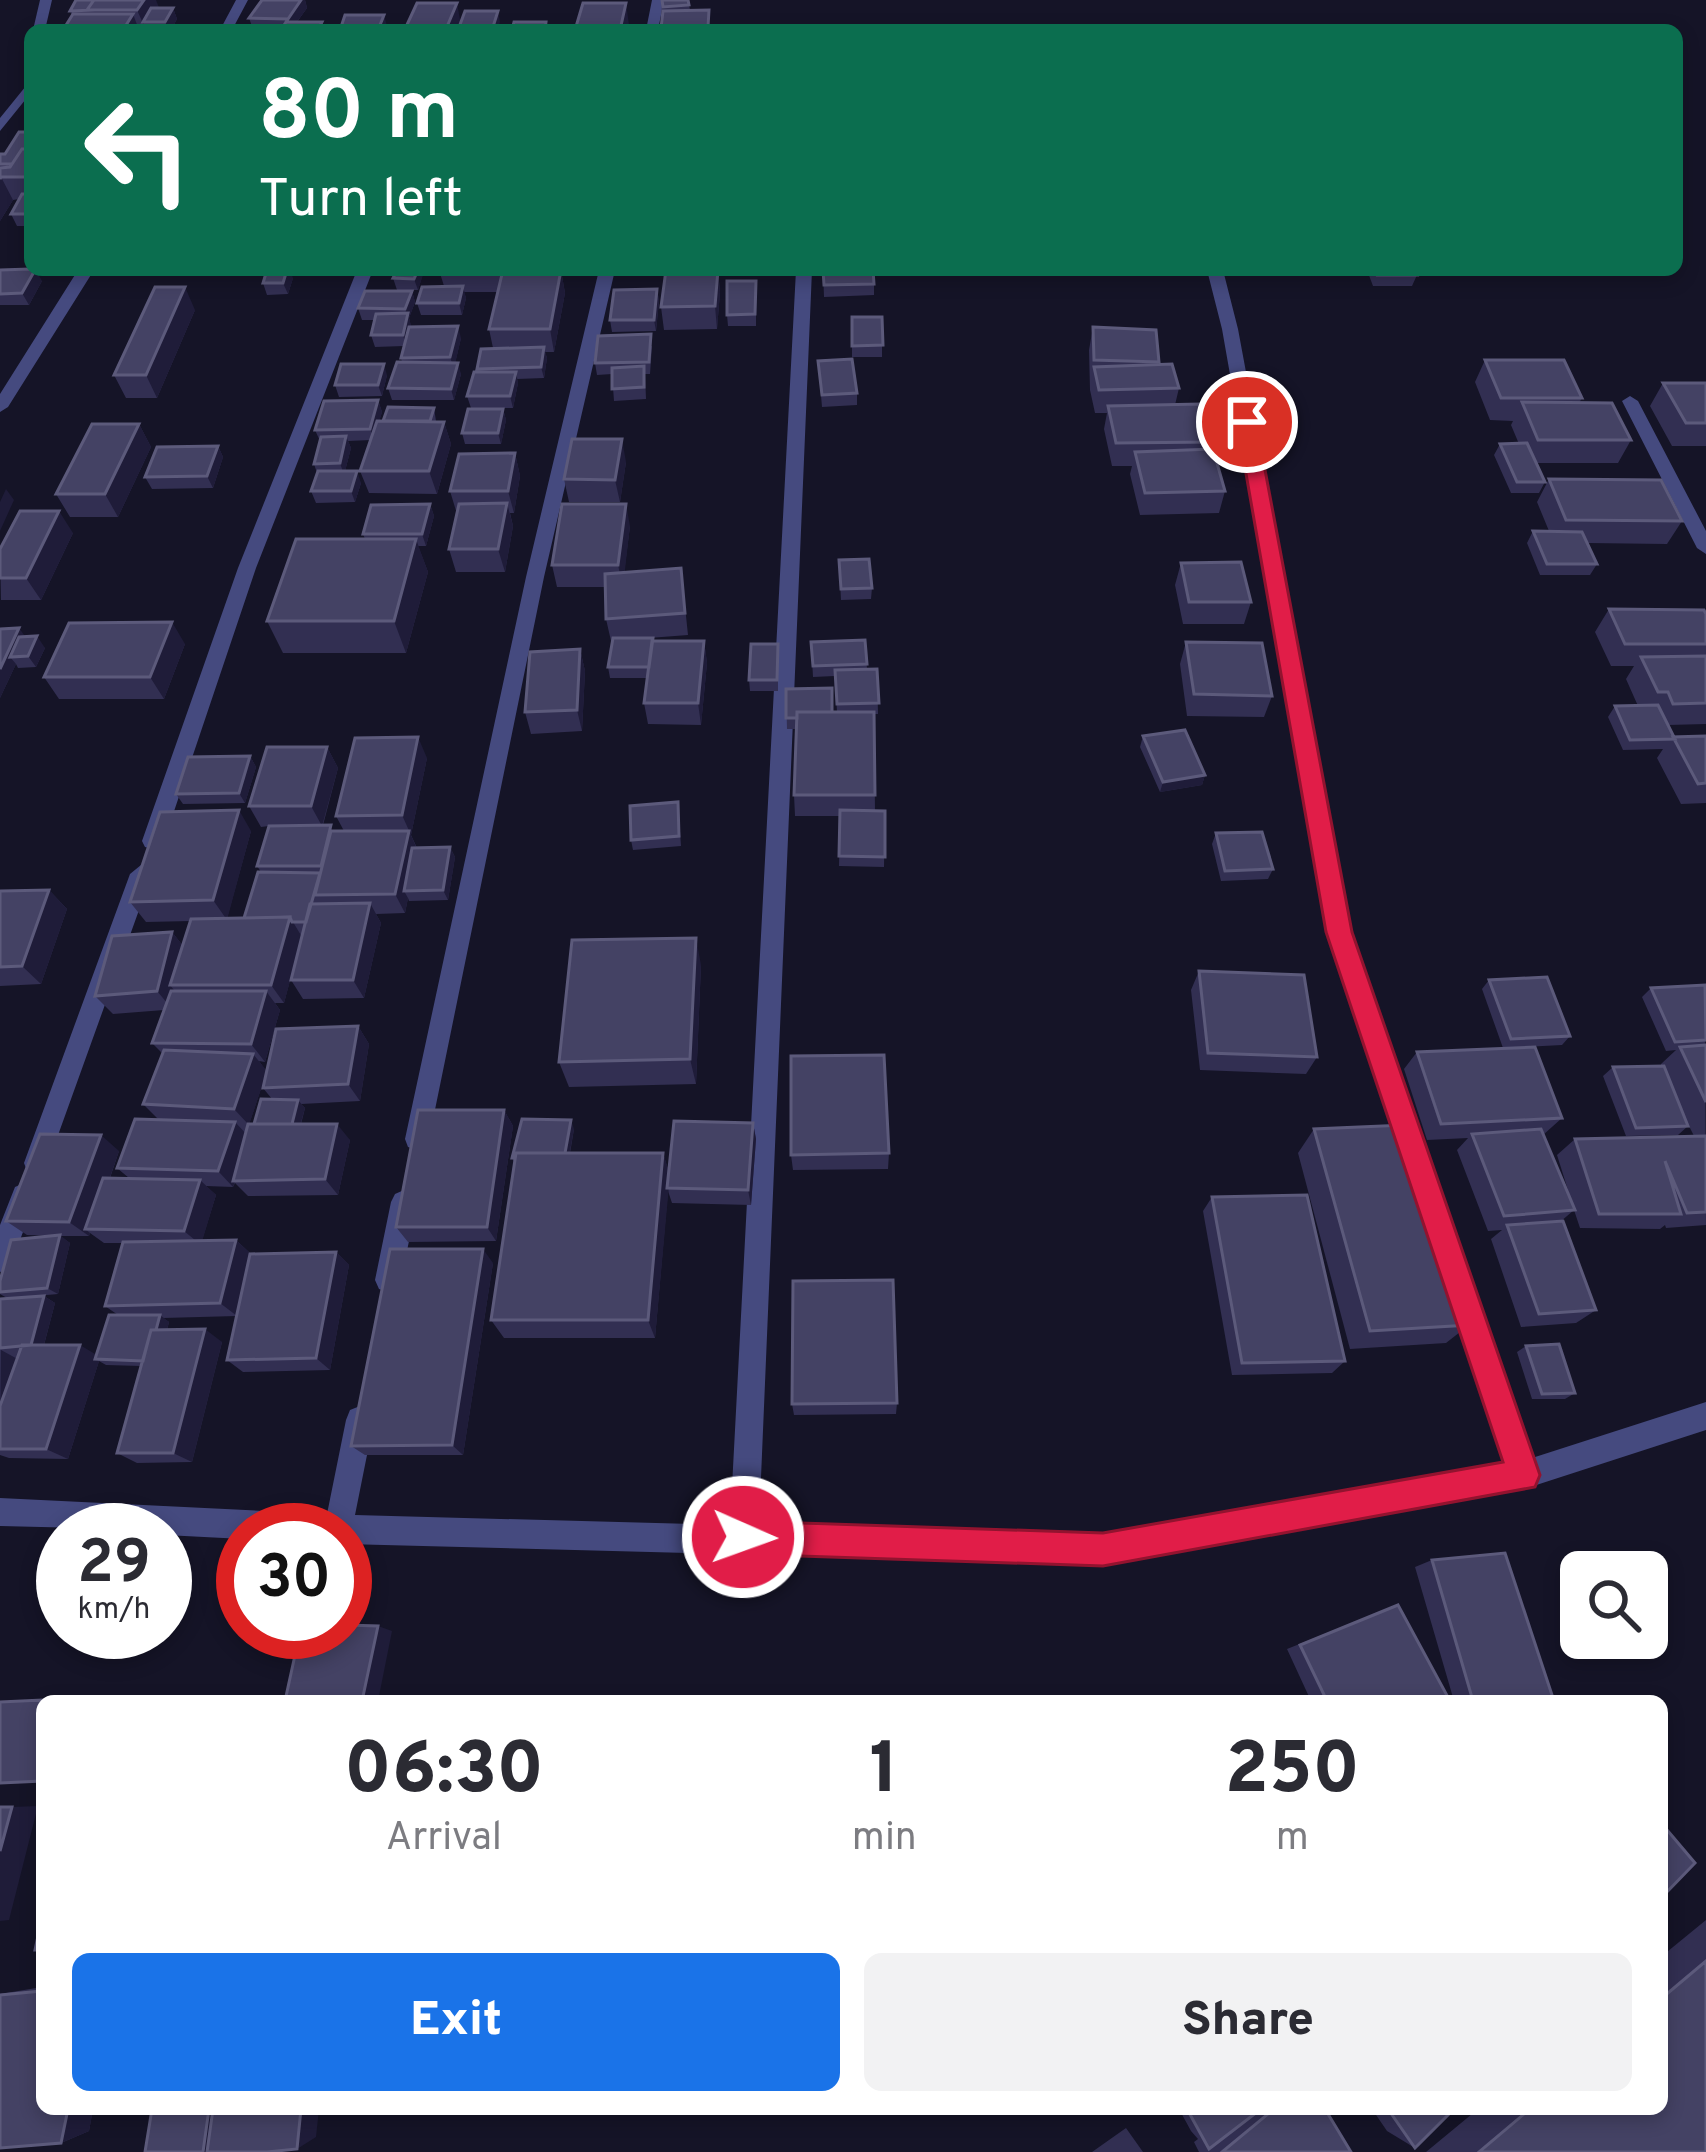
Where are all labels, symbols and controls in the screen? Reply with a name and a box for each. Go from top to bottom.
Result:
text: 80 m [258,63,459,169]
icon: left [60,72,216,228]
text: Turn left [258,167,463,236]
pin [1196,371,1298,473]
icon: arrive [1214,389,1280,455]
position arrow [680,1474,806,1600]
speed limit sign: 30 [216,1503,372,1659]
text: 29 [77,1528,151,1604]
map controls [1560,1551,1668,1659]
button: search [1560,1551,1668,1659]
text: km/h [78,1592,150,1629]
text: 06:30 [344,1727,544,1819]
text: 1 [870,1727,899,1819]
text: 250 [1225,1727,1360,1819]
text: Arrival [386,1815,502,1864]
text: min [852,1815,917,1864]
text: m [1276,1815,1309,1864]
button: Exit [72,1953,840,2091]
button: Share [864,1953,1632,2091]

